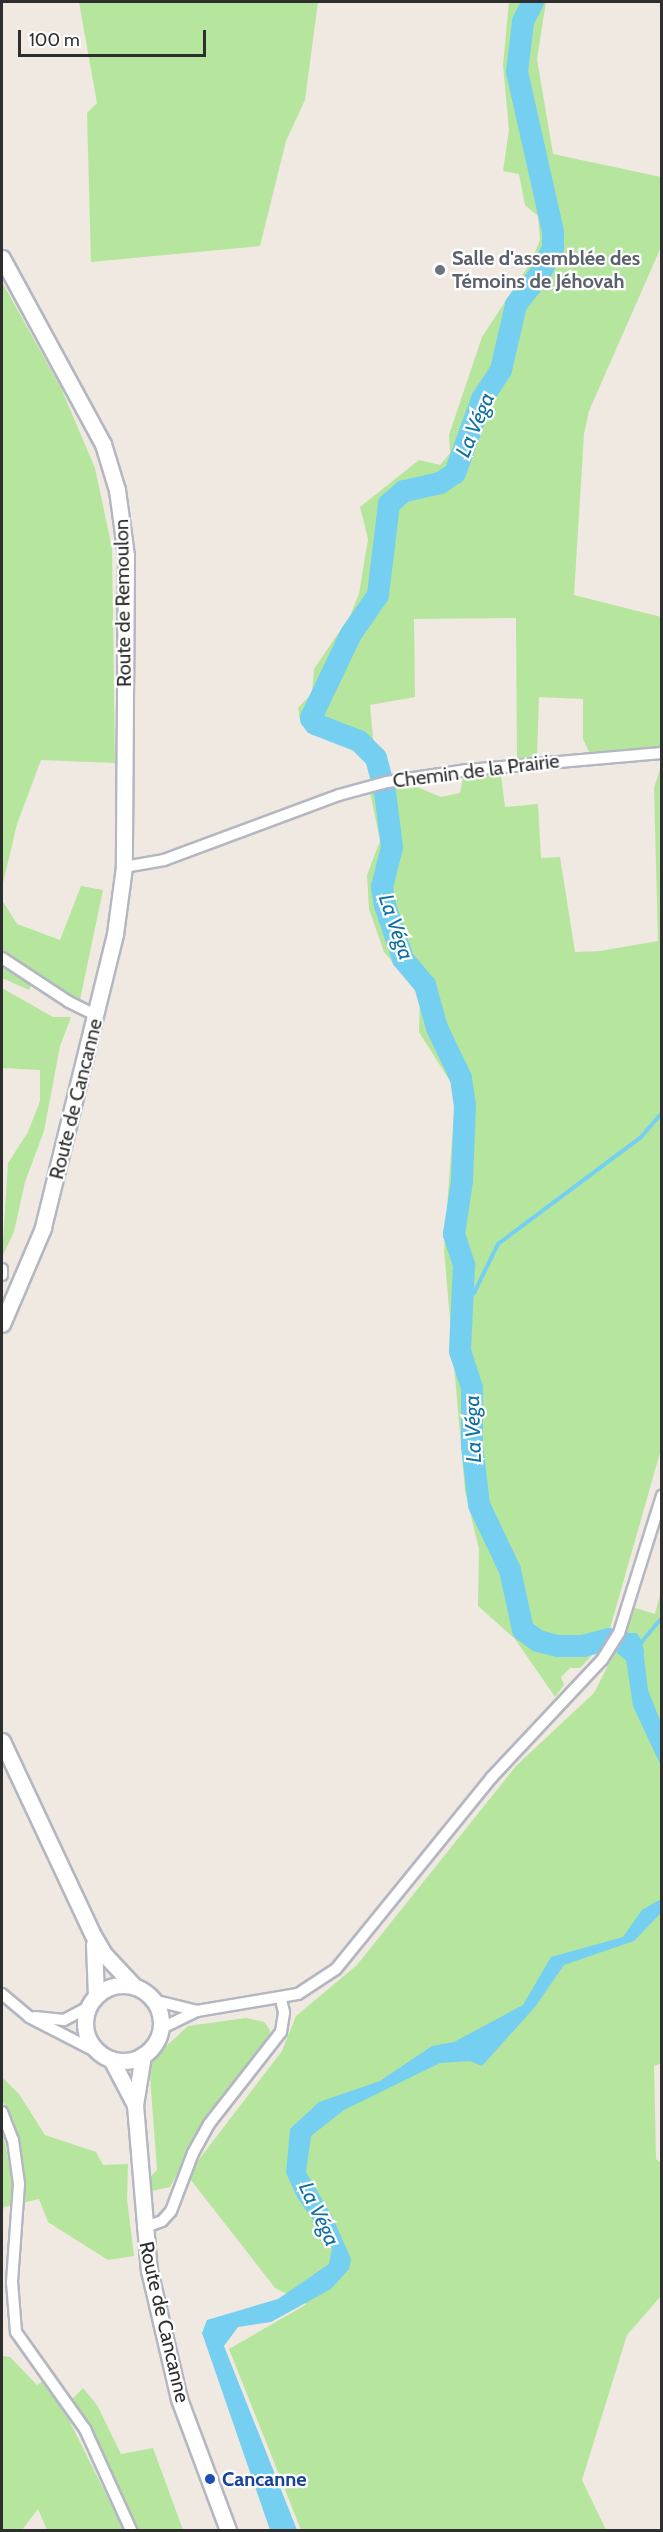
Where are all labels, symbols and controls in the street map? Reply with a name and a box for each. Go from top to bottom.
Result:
scale bar [21,18,208,56]
text: 100 m [29,29,80,51]
place label: Salle d'assemblée des Témoins de Jéhovah [452,246,640,293]
marker: Salle d'assemblée des Témoins de Jéhovah [433,263,447,277]
water label: La Véga [450,389,500,461]
street label: Route de Remoulon [110,519,136,687]
street label: Chemin de la Prairie [391,749,561,793]
water label: La Véga [373,891,419,963]
street label: Route de Cancanne [44,1016,108,1182]
water label: La Véga [459,1395,487,1463]
water label: La Véga [293,2178,345,2250]
street label: Route de Cancanne [134,2239,194,2405]
place label: Cancanne [222,2467,307,2491]
marker: Cancanne [203,2472,217,2486]

